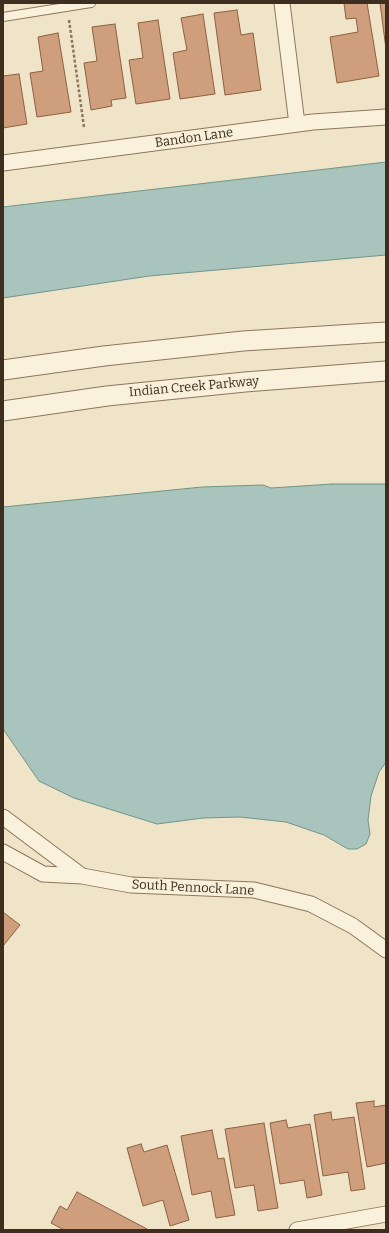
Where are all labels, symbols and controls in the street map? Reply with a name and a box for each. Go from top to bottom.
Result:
street label: Bandon Lane [154,125,234,151]
street label: Indian Creek Parkway [128,374,260,400]
street label: South Pennock Lane [131,877,255,899]

